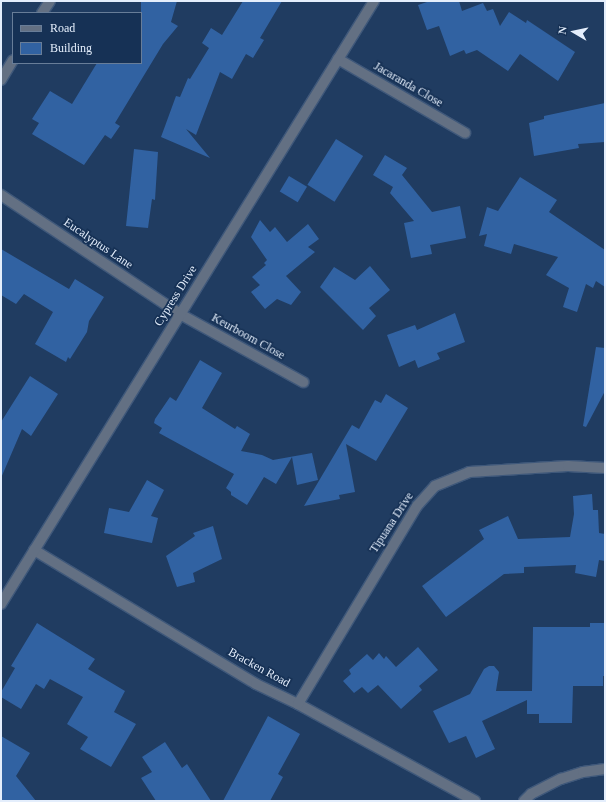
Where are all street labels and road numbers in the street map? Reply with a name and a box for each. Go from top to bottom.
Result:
street label: Jacaranda Close [371,59,445,111]
street label: Eucalyptus Lane [61,216,135,272]
street label: Cypress Drive [152,263,200,329]
street label: Keurboom Close [209,311,287,363]
street label: Tipuana Drive [367,490,417,556]
street label: Bracken Road [226,645,292,691]

